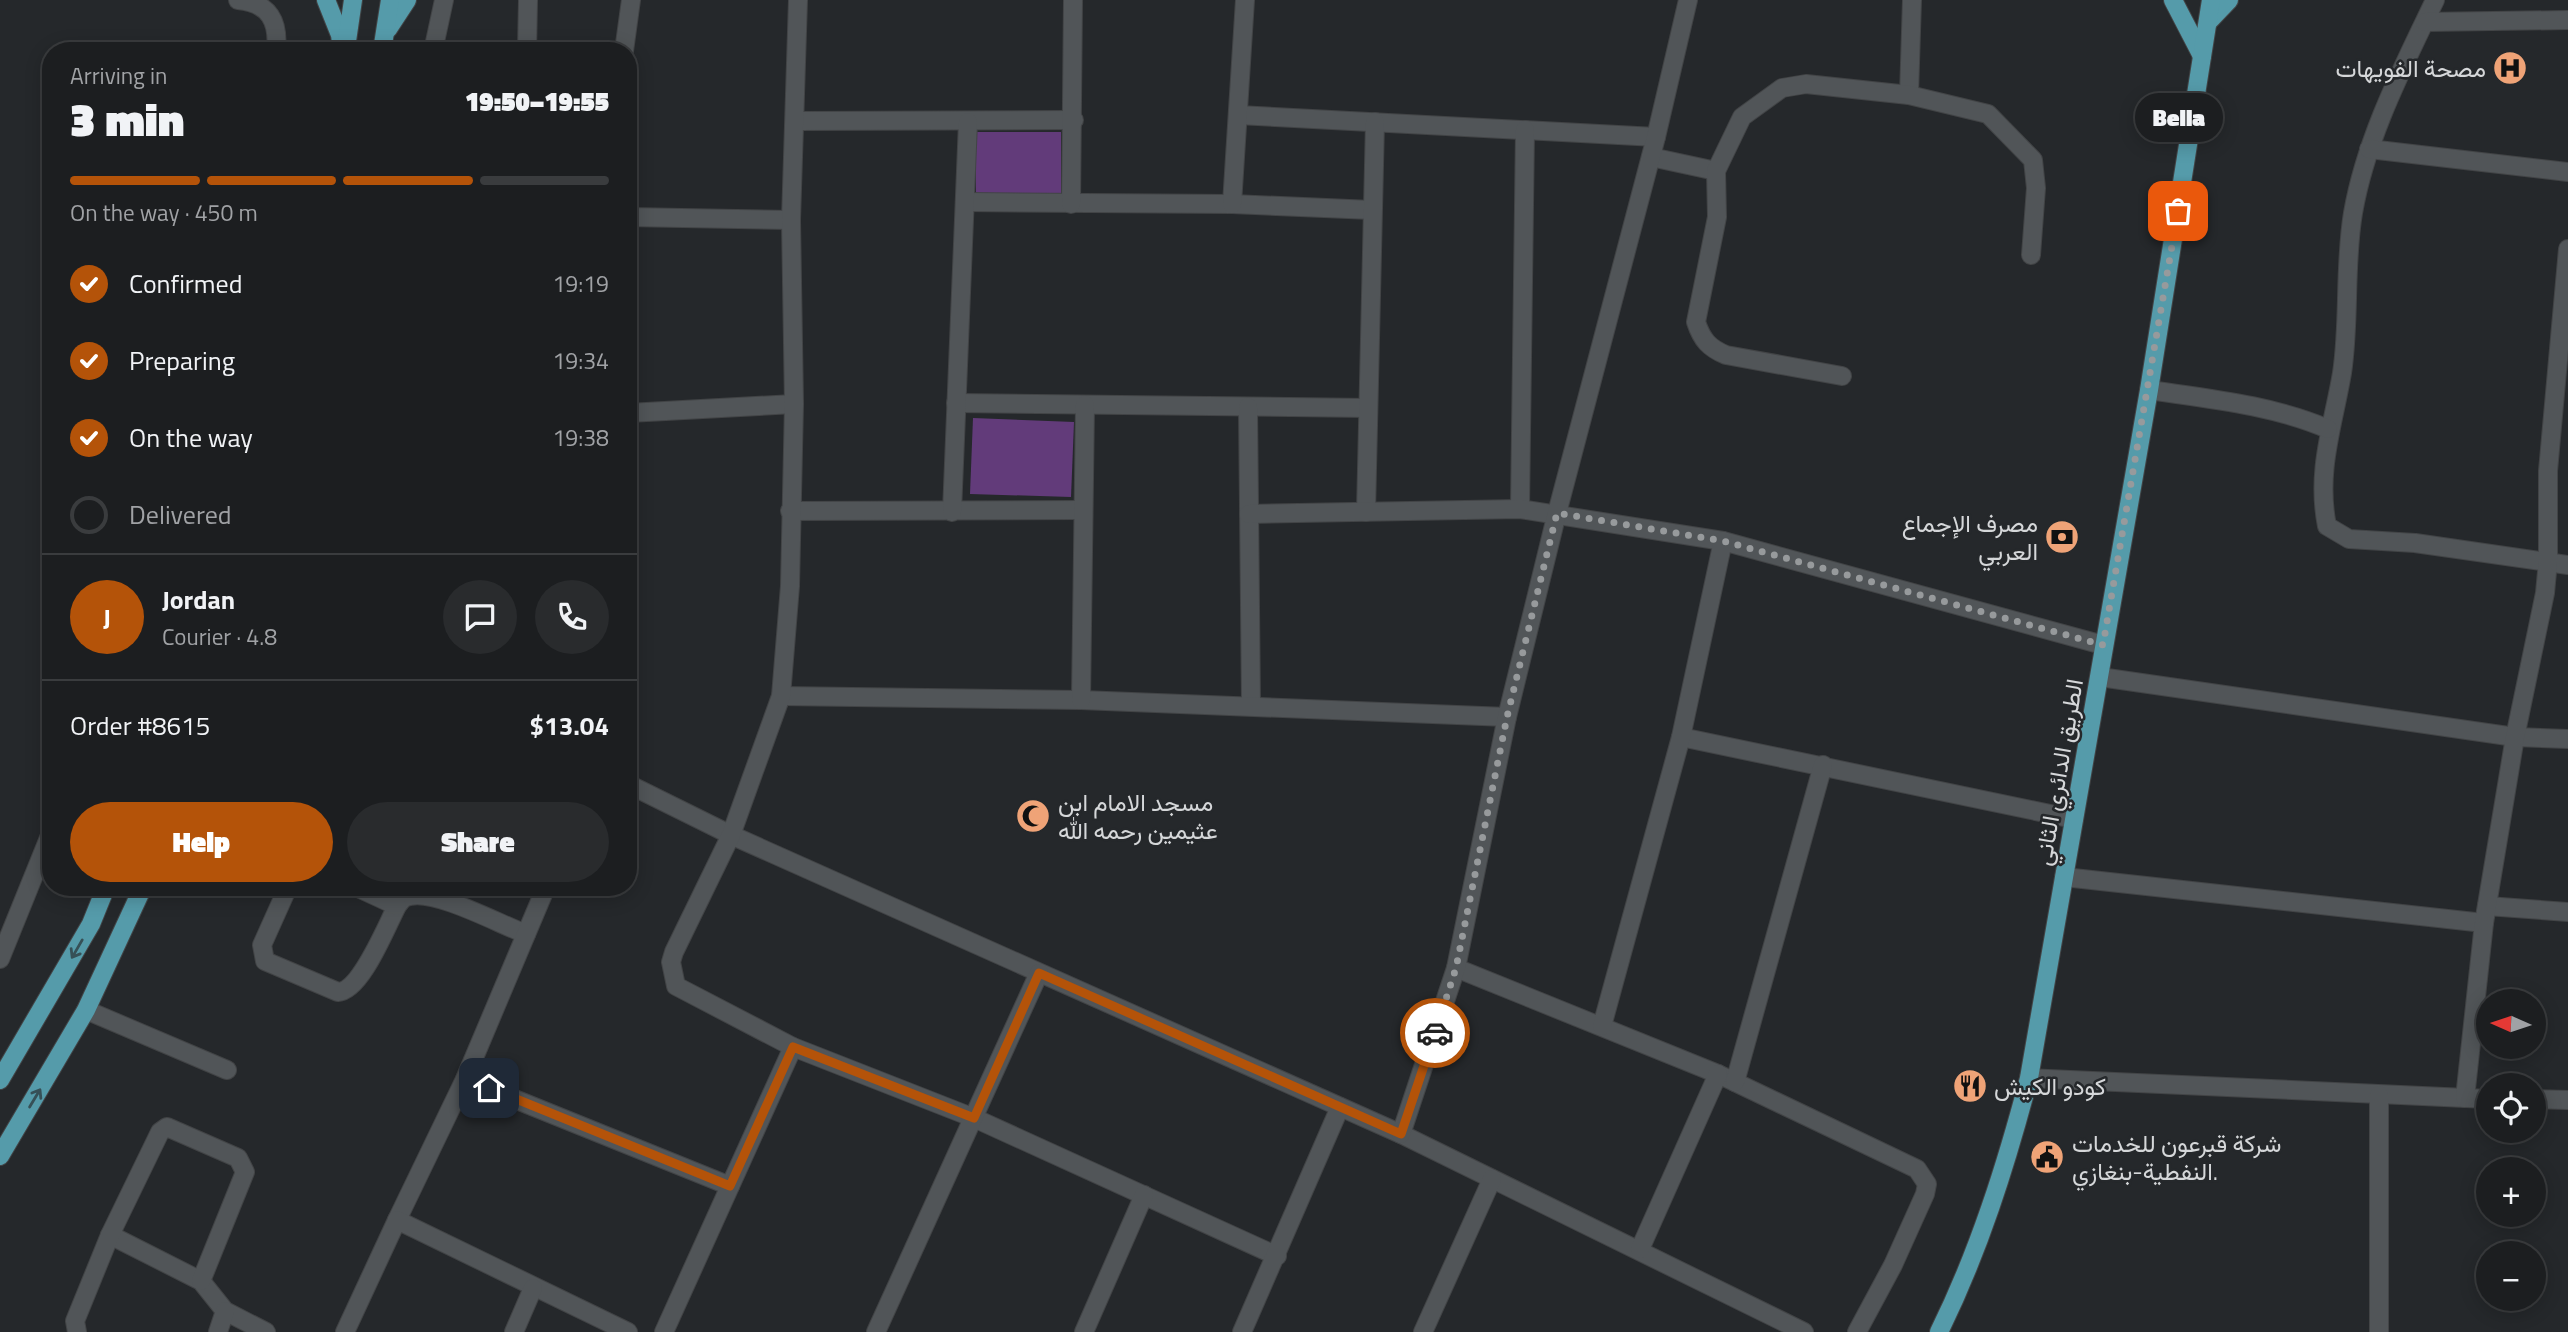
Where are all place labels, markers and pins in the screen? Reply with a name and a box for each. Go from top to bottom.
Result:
hospital icon: مصحة الفويهات [2491,49,2529,87]
place label: مصحة الفويهات [2335,50,2486,86]
callout: Bella [2134,92,2222,141]
pin [2148,181,2208,241]
place label: مصرف الإجماع العربي [1902,505,2038,571]
bank icon: مصرف الإجماع العربي [2043,518,2081,556]
place label: مسجد الامام ابن عثيمين رحمه الله [1058,784,1218,848]
mosque icon: مسجد الامام ابن عثيمين رحمه الله [1014,797,1052,835]
pin [459,1058,519,1118]
restaurant icon: كودو الكيش [1951,1067,1989,1105]
place label: كودو الكيش [1994,1068,2106,1104]
place label: شركة قبرعون للخدمات النفطية-بنغازي. [2072,1125,2281,1191]
public building icon: شركة قبرعون للخدمات النفطية-بنغازي. [2028,1138,2066,1176]

